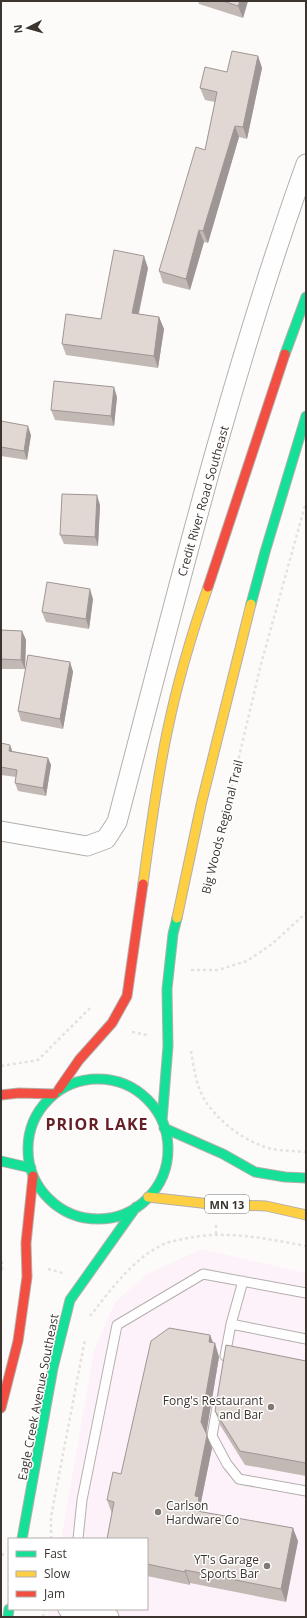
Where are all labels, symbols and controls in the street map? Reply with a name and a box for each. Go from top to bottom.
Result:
north arrow [8,8,48,48]
text: N [10,24,25,34]
street label: Credit River Road Southeast [173,424,233,578]
street label: Big Woods Regional Trail [197,758,247,896]
district label: PRIOR LAKE [45,1113,149,1135]
road number: MN 13 [205,1195,249,1213]
street label: Eagle Creek Avenue Southeast [14,1312,62,1482]
place label: Fong's Restaurant and Bar [163,1392,263,1423]
marker: Fong's Restaurant and Bar [266,1402,276,1412]
place label: Carlson Hardware Co [166,1497,239,1528]
marker: Carlson Hardware Co [153,1507,163,1517]
legend [8,1538,148,1610]
text: Fast [44,1545,67,1562]
place label: YT's Garage Sports Bar [194,1551,259,1582]
marker: YT's Garage Sports Bar [262,1561,272,1571]
text: Slow [44,1565,71,1582]
text: Jam [43,1585,65,1602]

